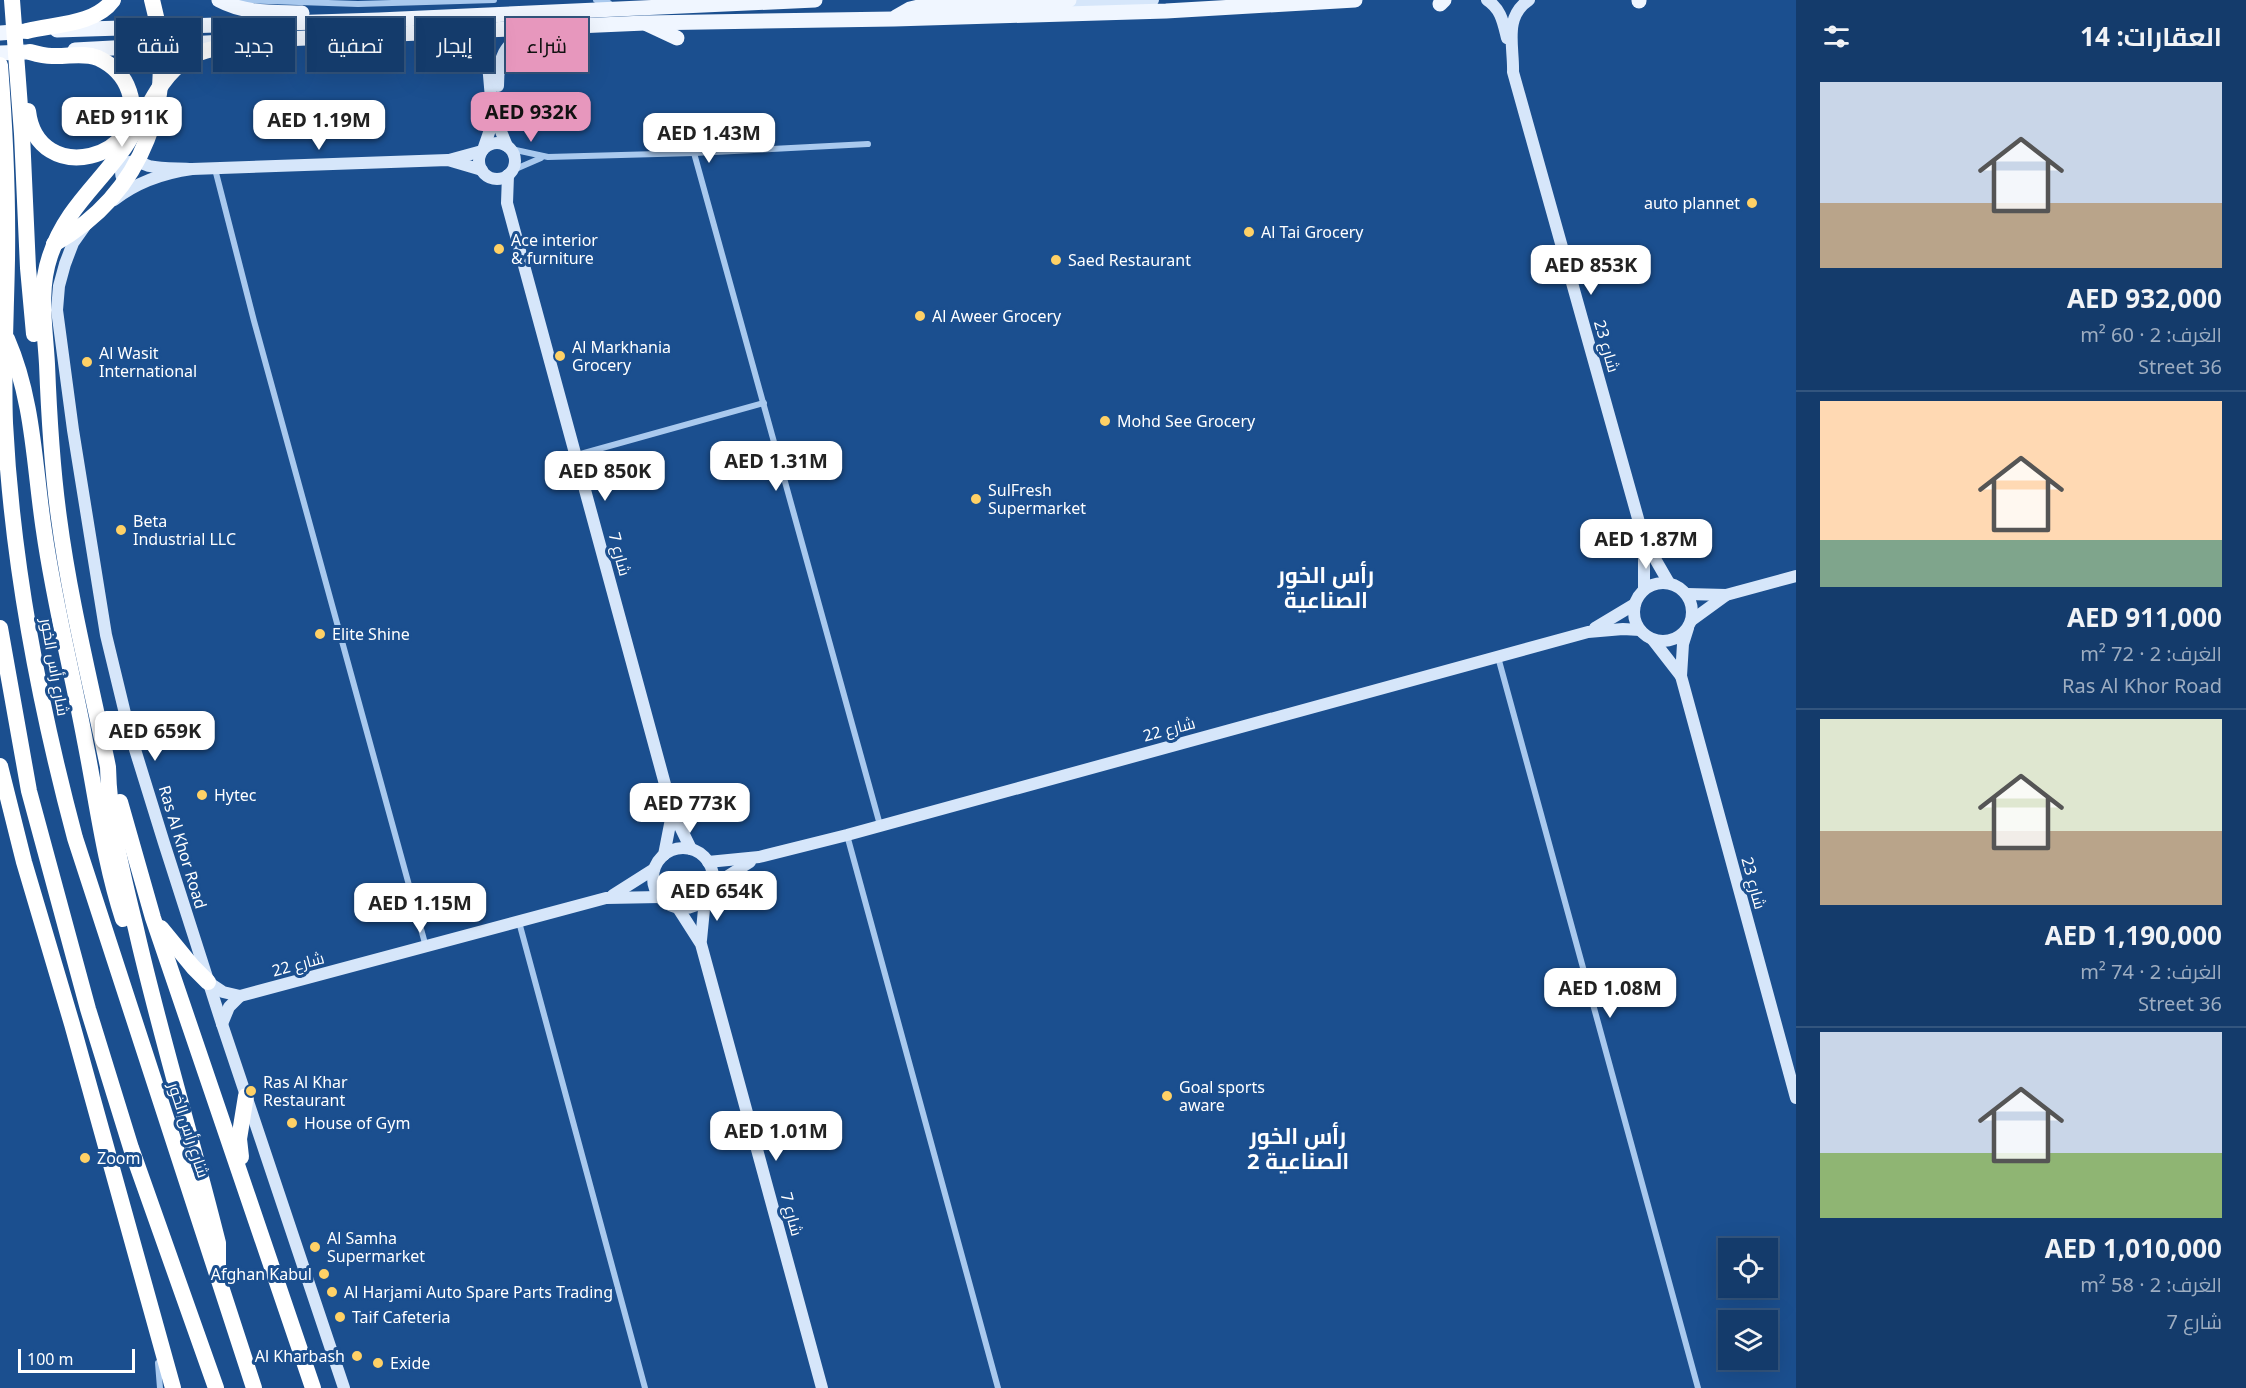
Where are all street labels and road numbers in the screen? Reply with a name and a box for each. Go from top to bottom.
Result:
street label: شارع 23 [1588,317,1625,375]
street label: شارع 7 [603,530,636,579]
street label: شارع رأس الخور [34,615,74,718]
street label: شارع 22 [1140,711,1198,748]
street label: Ras Al Khor Road [154,783,212,911]
street label: شارع 23 [1735,854,1772,912]
street label: شارع 22 [269,946,327,983]
street label: شارع رأس الخور [162,1079,215,1181]
street label: شارع 7 [775,1190,808,1239]

